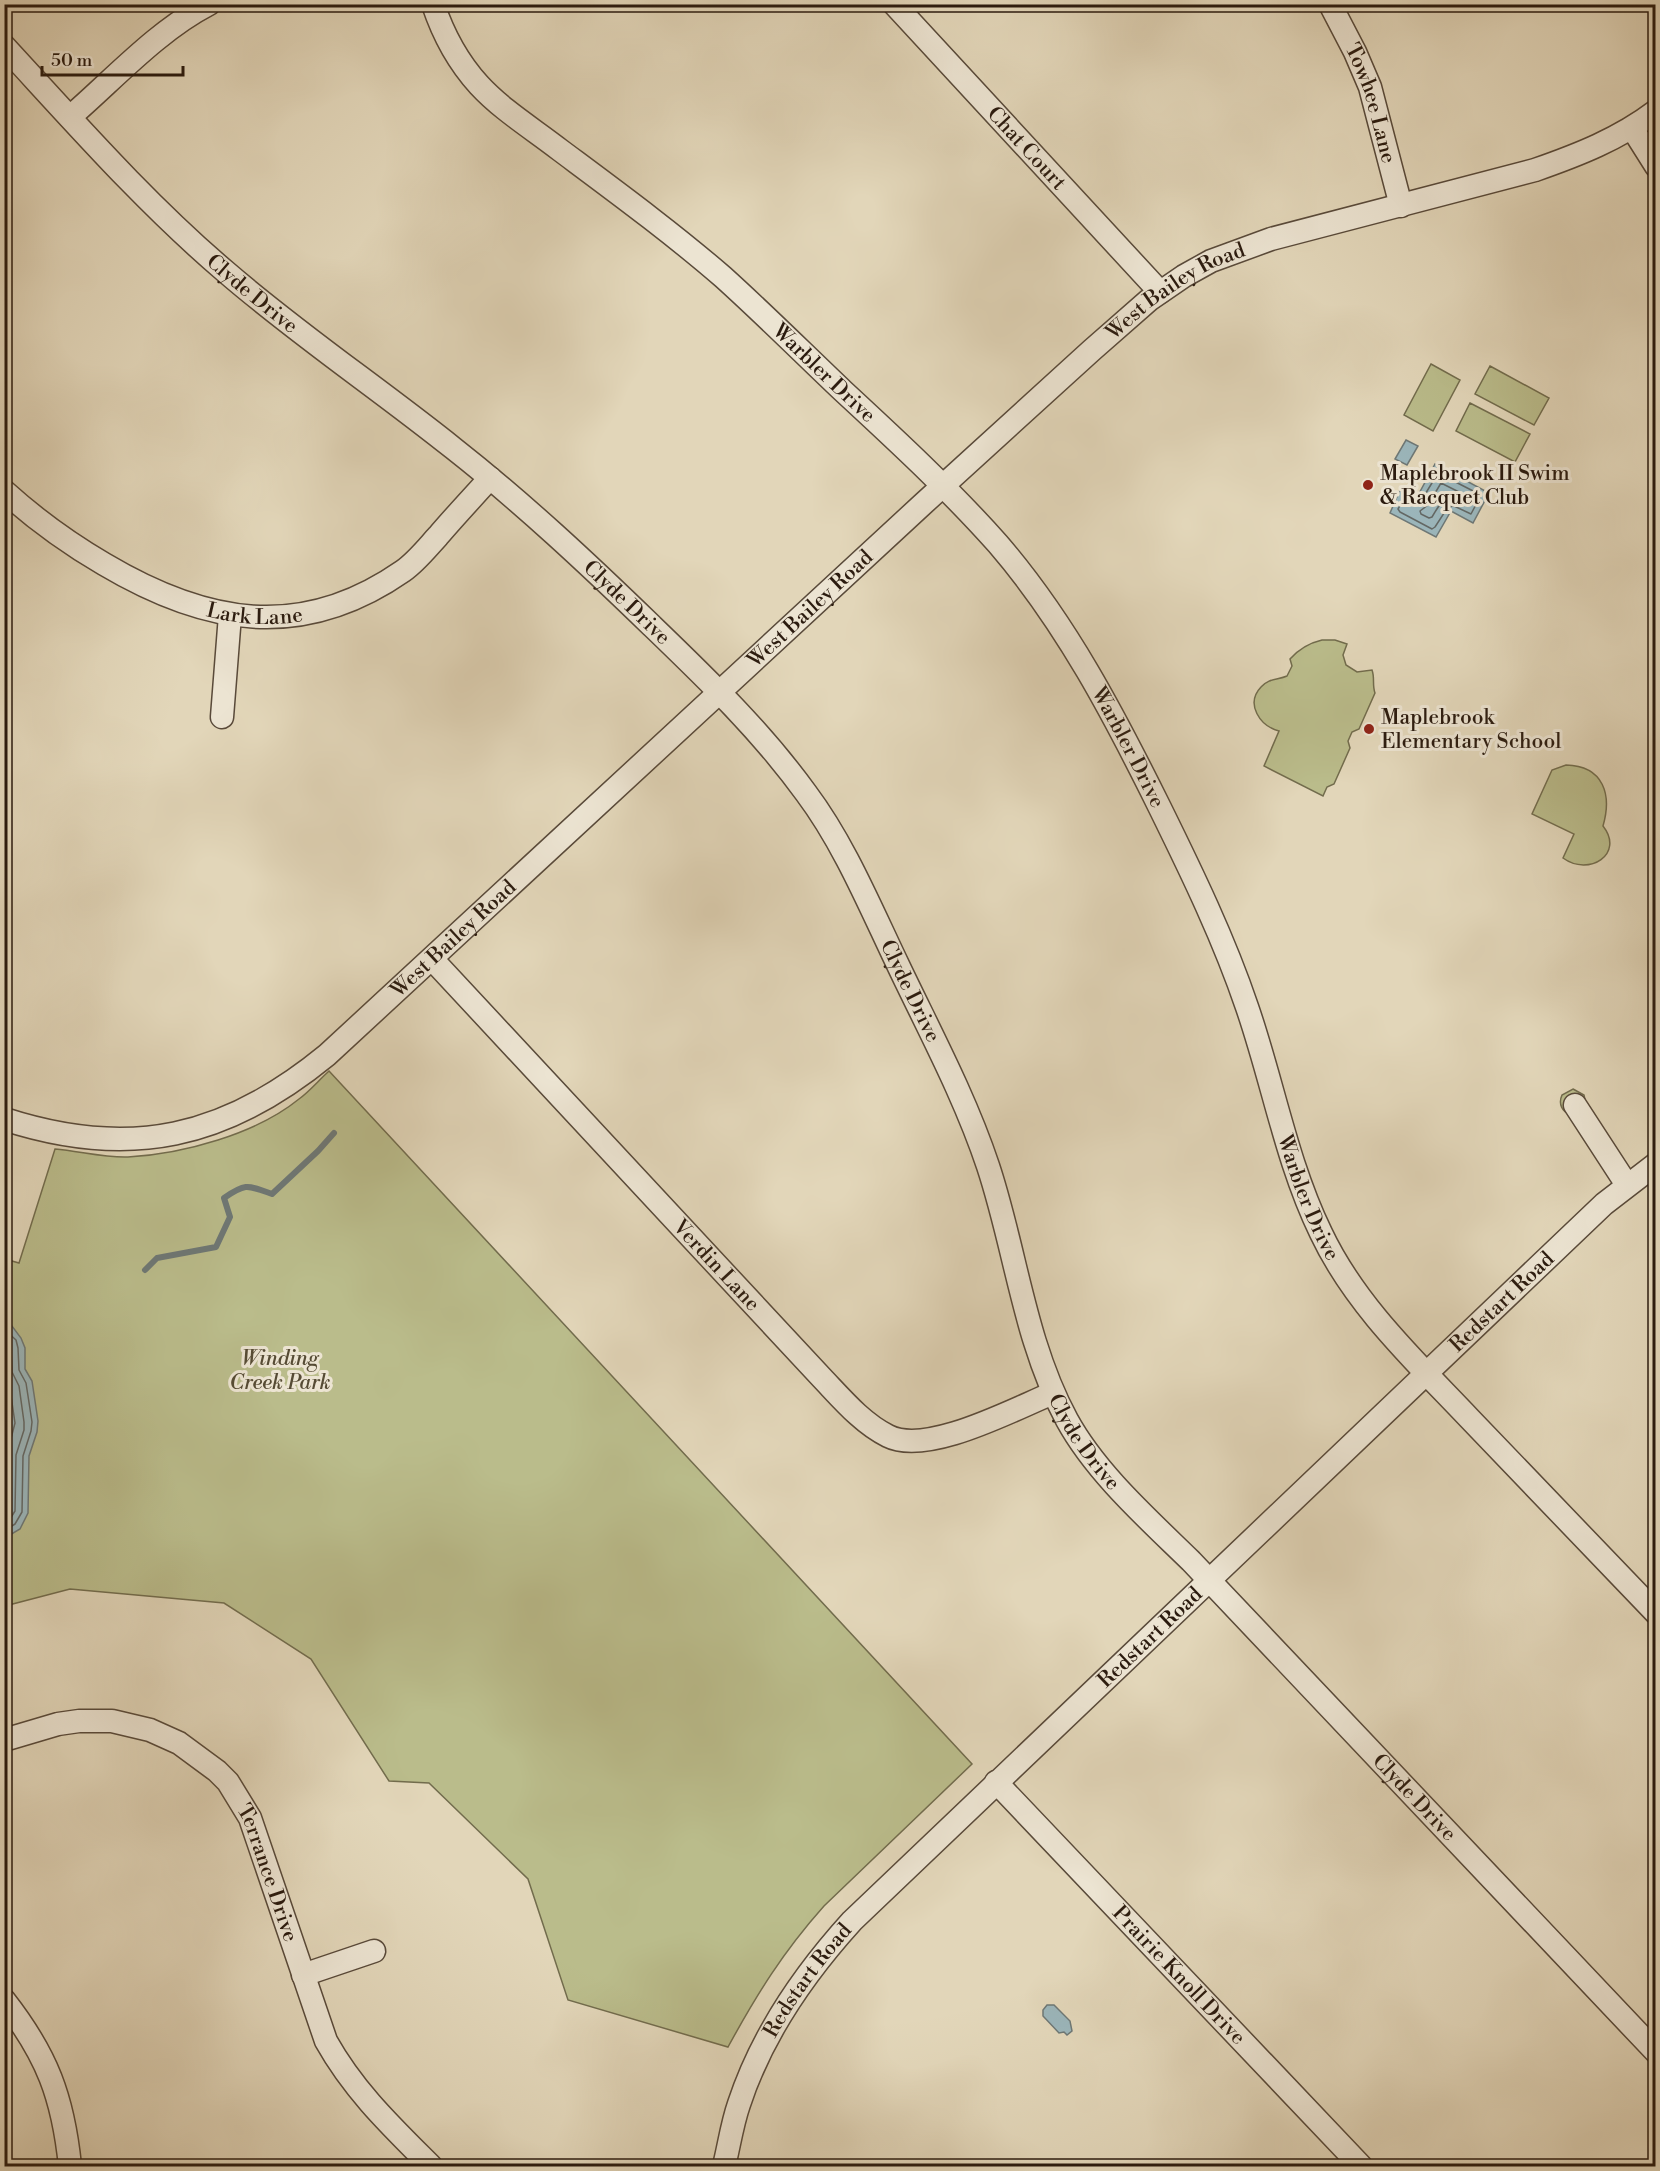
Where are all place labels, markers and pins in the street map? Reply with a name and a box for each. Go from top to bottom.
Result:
place label: Maplebrook II Swim & Racquet Club [1380,461,1570,511]
marker: Maplebrook II Swim & Racquet Club [1361,478,1375,492]
place label: Maplebrook Elementary School [1381,705,1561,755]
marker: Maplebrook Elementary School [1362,722,1376,736]

